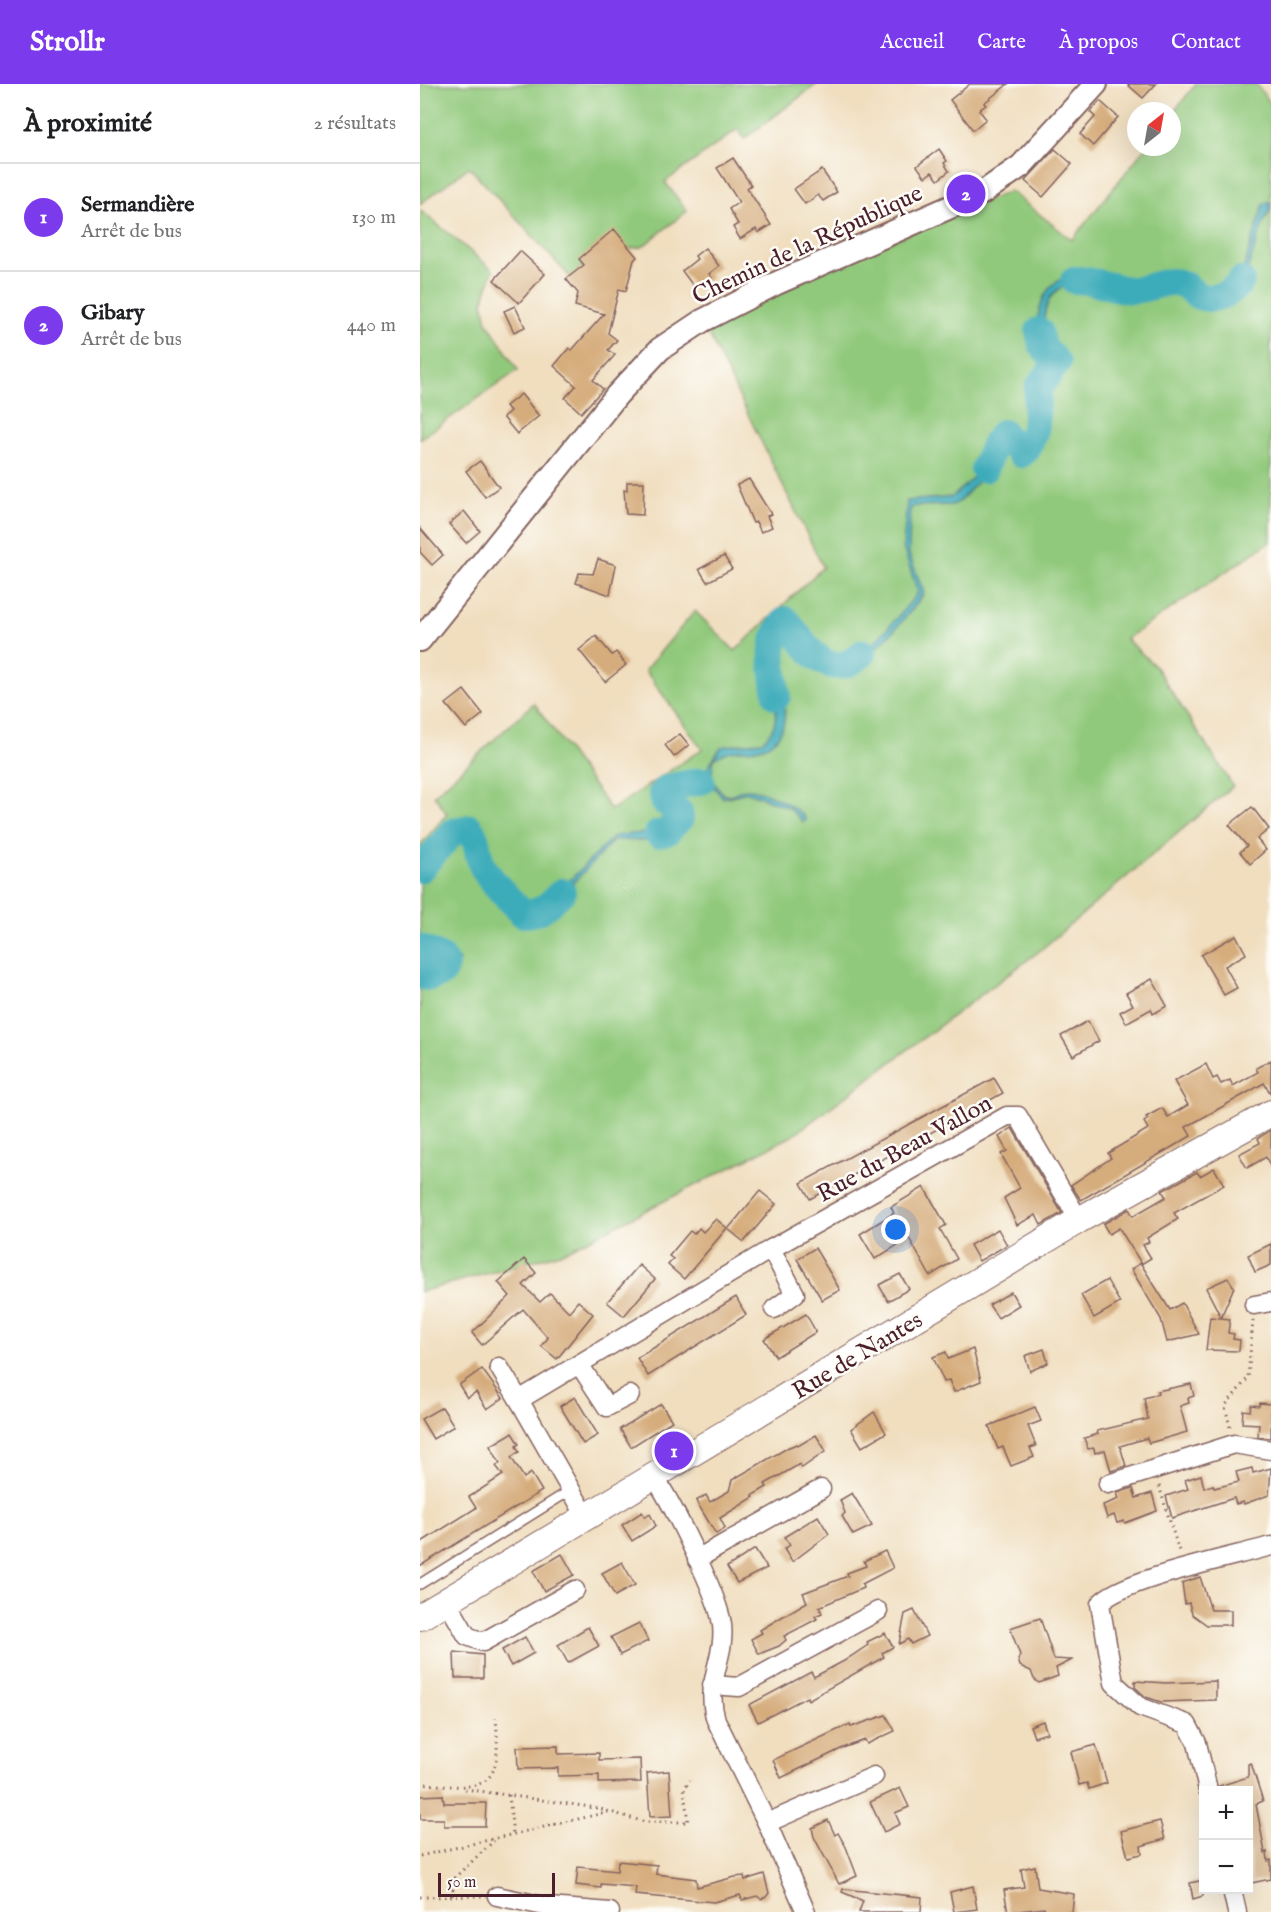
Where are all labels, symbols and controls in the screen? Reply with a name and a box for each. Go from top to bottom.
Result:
text: Strollr [30,25,105,60]
text: Accueil [880,29,944,56]
text: Carte [977,29,1026,56]
text: À propos [1059,29,1138,56]
text: Contact [1171,29,1241,56]
north arrow [1127,102,1181,156]
text: À proximité [24,107,152,140]
text: 2 résultats [313,111,396,136]
pin: 2 [946,172,986,216]
street label: Chemin de la République [688,178,928,312]
text: Sermandière [81,191,194,219]
text: 1 [40,205,47,230]
text: 130 m [351,205,396,230]
text: Arrêt de bus [81,219,182,244]
text: Gibary [81,299,144,327]
text: 2 [39,313,48,338]
text: 440 m [347,313,396,338]
text: Arrêt de bus [81,327,182,352]
street label: Rue du Beau Vallon [812,1088,998,1210]
your location [881,1215,910,1244]
street label: Rue de Nantes [787,1305,929,1407]
pin: 1 [654,1428,694,1474]
map controls [1199,1786,1253,1894]
button: + [1199,1786,1253,1840]
button: − [1199,1840,1253,1894]
scale bar [438,1870,555,1898]
text: 50 m [447,1873,476,1893]

